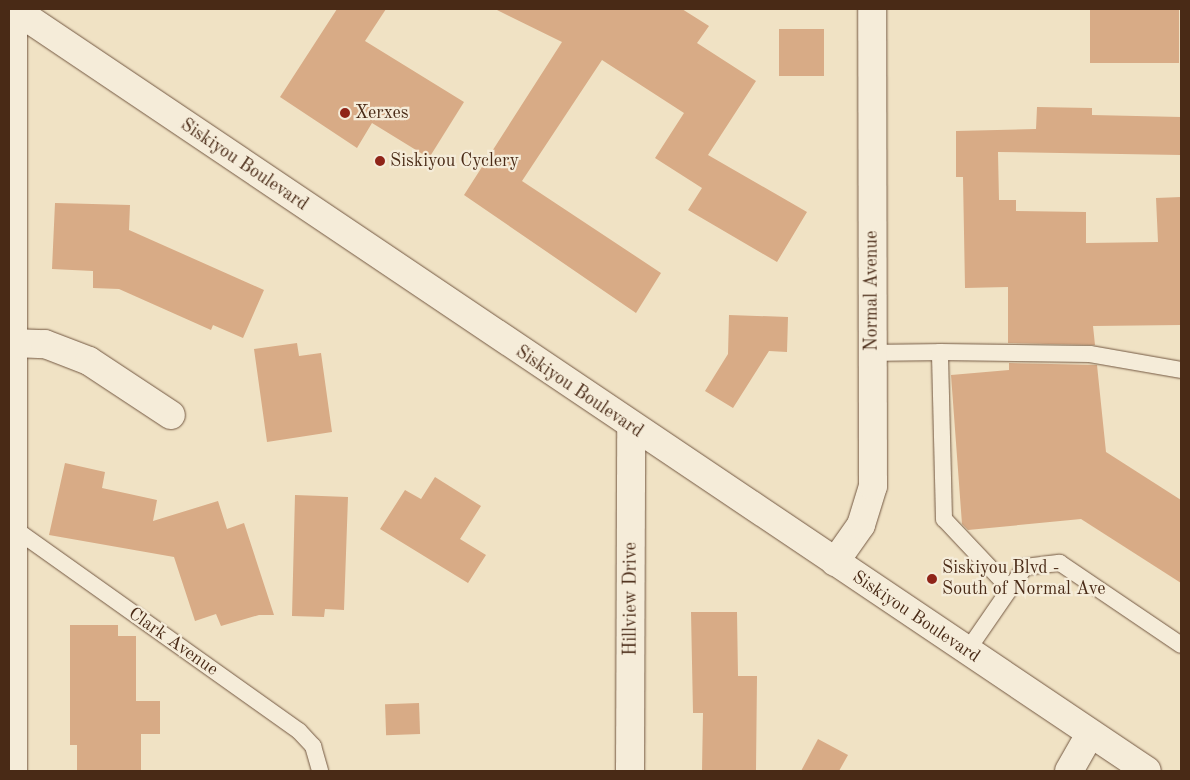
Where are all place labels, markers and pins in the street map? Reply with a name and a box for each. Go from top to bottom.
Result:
place label: Xerxes [355,102,409,124]
marker: Xerxes [339,107,351,119]
place label: Siskiyou Cyclery [390,150,519,172]
marker: Siskiyou Cyclery [374,155,386,167]
place label: Siskiyou Blvd - South of Normal Ave [942,558,1106,600]
marker: Siskiyou Blvd - South of Normal Ave [926,573,938,585]

